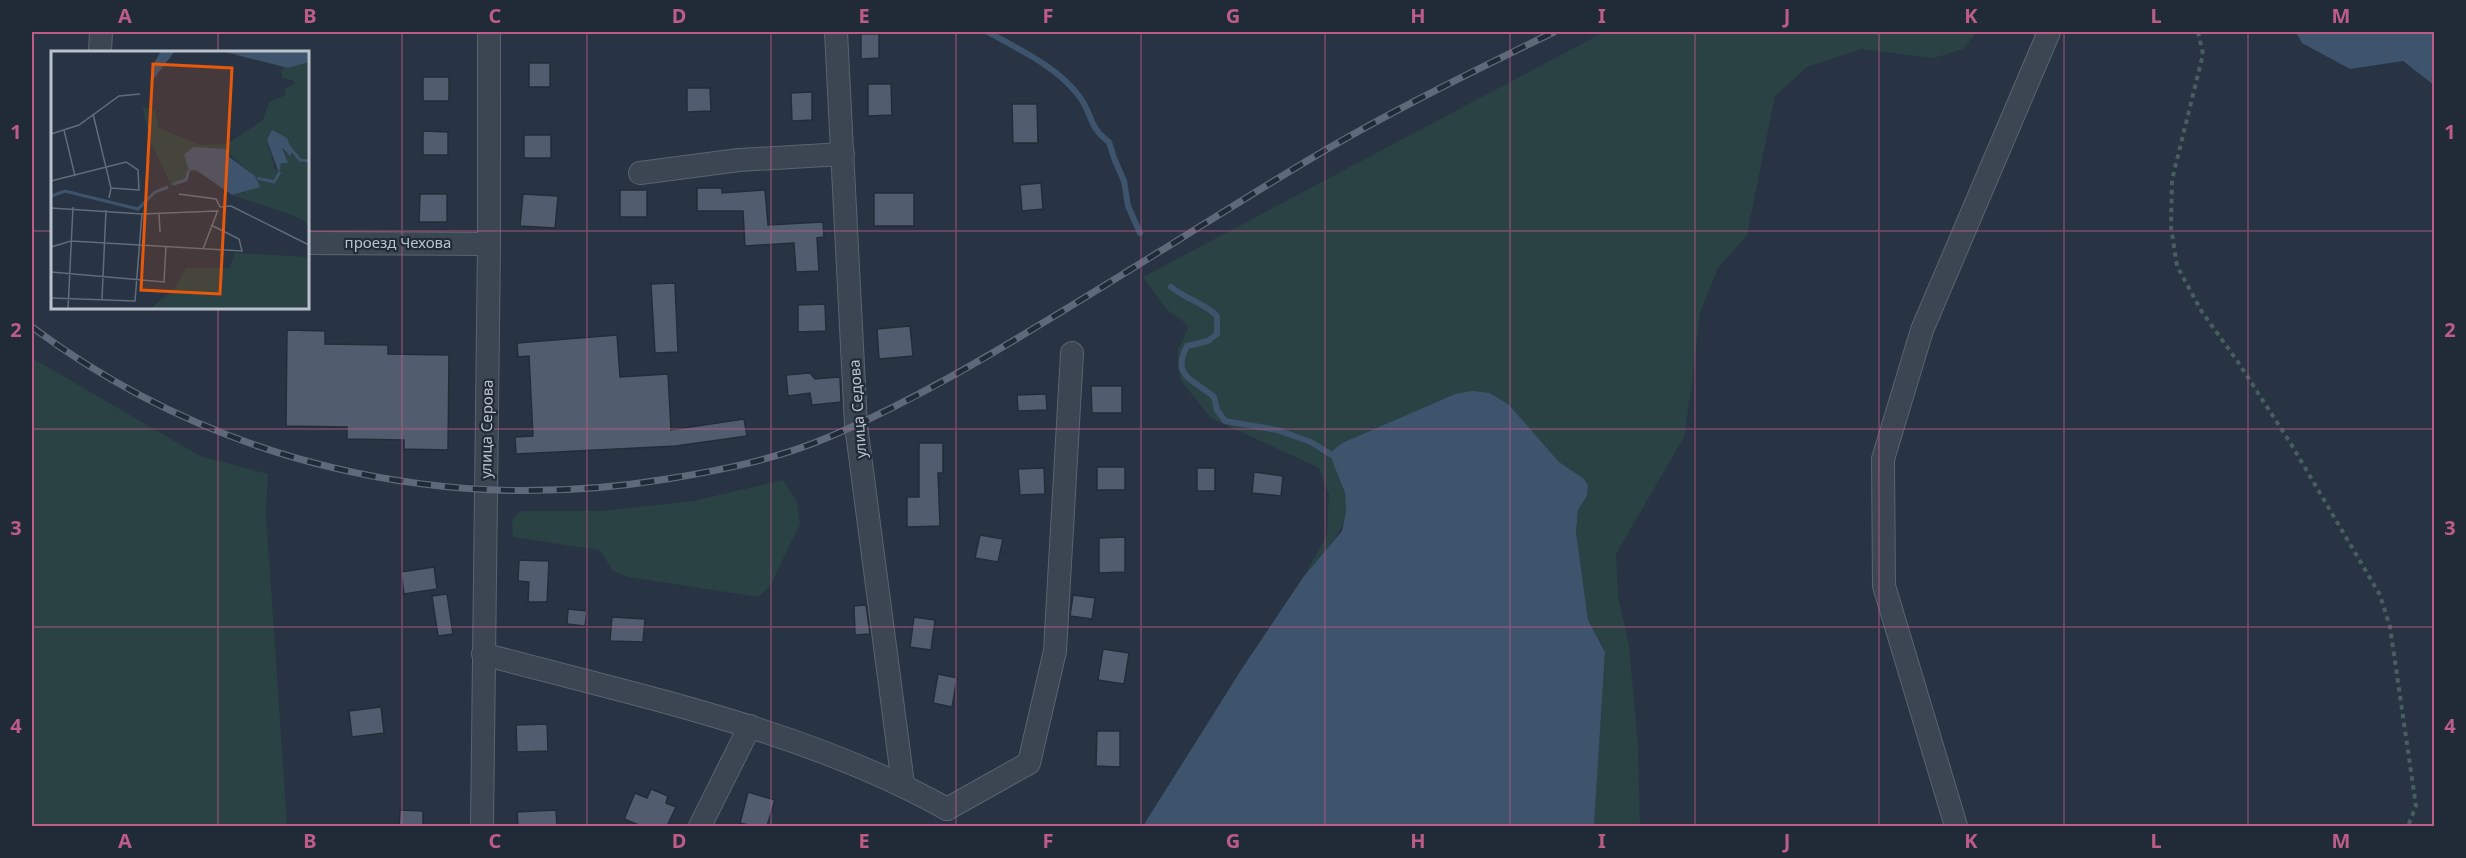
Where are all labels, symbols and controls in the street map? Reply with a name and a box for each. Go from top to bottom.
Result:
text: A [118,2,132,29]
text: B [303,2,317,29]
text: C [489,2,502,29]
text: D [672,2,686,29]
text: E [858,2,870,29]
text: F [1043,2,1053,29]
text: G [1226,2,1240,29]
text: H [1410,2,1426,29]
text: I [1598,2,1606,29]
text: J [1782,2,1790,29]
text: K [1964,2,1978,29]
text: L [2150,2,2162,29]
text: M [2332,2,2350,29]
inset map [51,51,309,309]
text: 1 [10,118,22,145]
text: 1 [2444,118,2456,145]
street label: проезд Чехова [345,232,451,252]
text: 2 [10,316,22,343]
text: 2 [2444,316,2456,343]
street label: улица Седова [844,359,870,459]
street label: улица Серова [475,379,497,479]
text: 3 [10,514,22,541]
text: 3 [2444,514,2456,541]
text: 4 [10,712,22,739]
text: 4 [2444,712,2456,739]
text: A [118,827,132,854]
text: B [303,827,317,854]
text: C [489,827,502,854]
text: D [672,827,686,854]
text: E [858,827,870,854]
text: F [1043,827,1053,854]
text: G [1226,827,1240,854]
text: H [1410,827,1426,854]
text: I [1598,827,1606,854]
text: J [1782,827,1790,854]
text: K [1964,827,1978,854]
text: L [2150,827,2162,854]
text: M [2332,827,2350,854]

